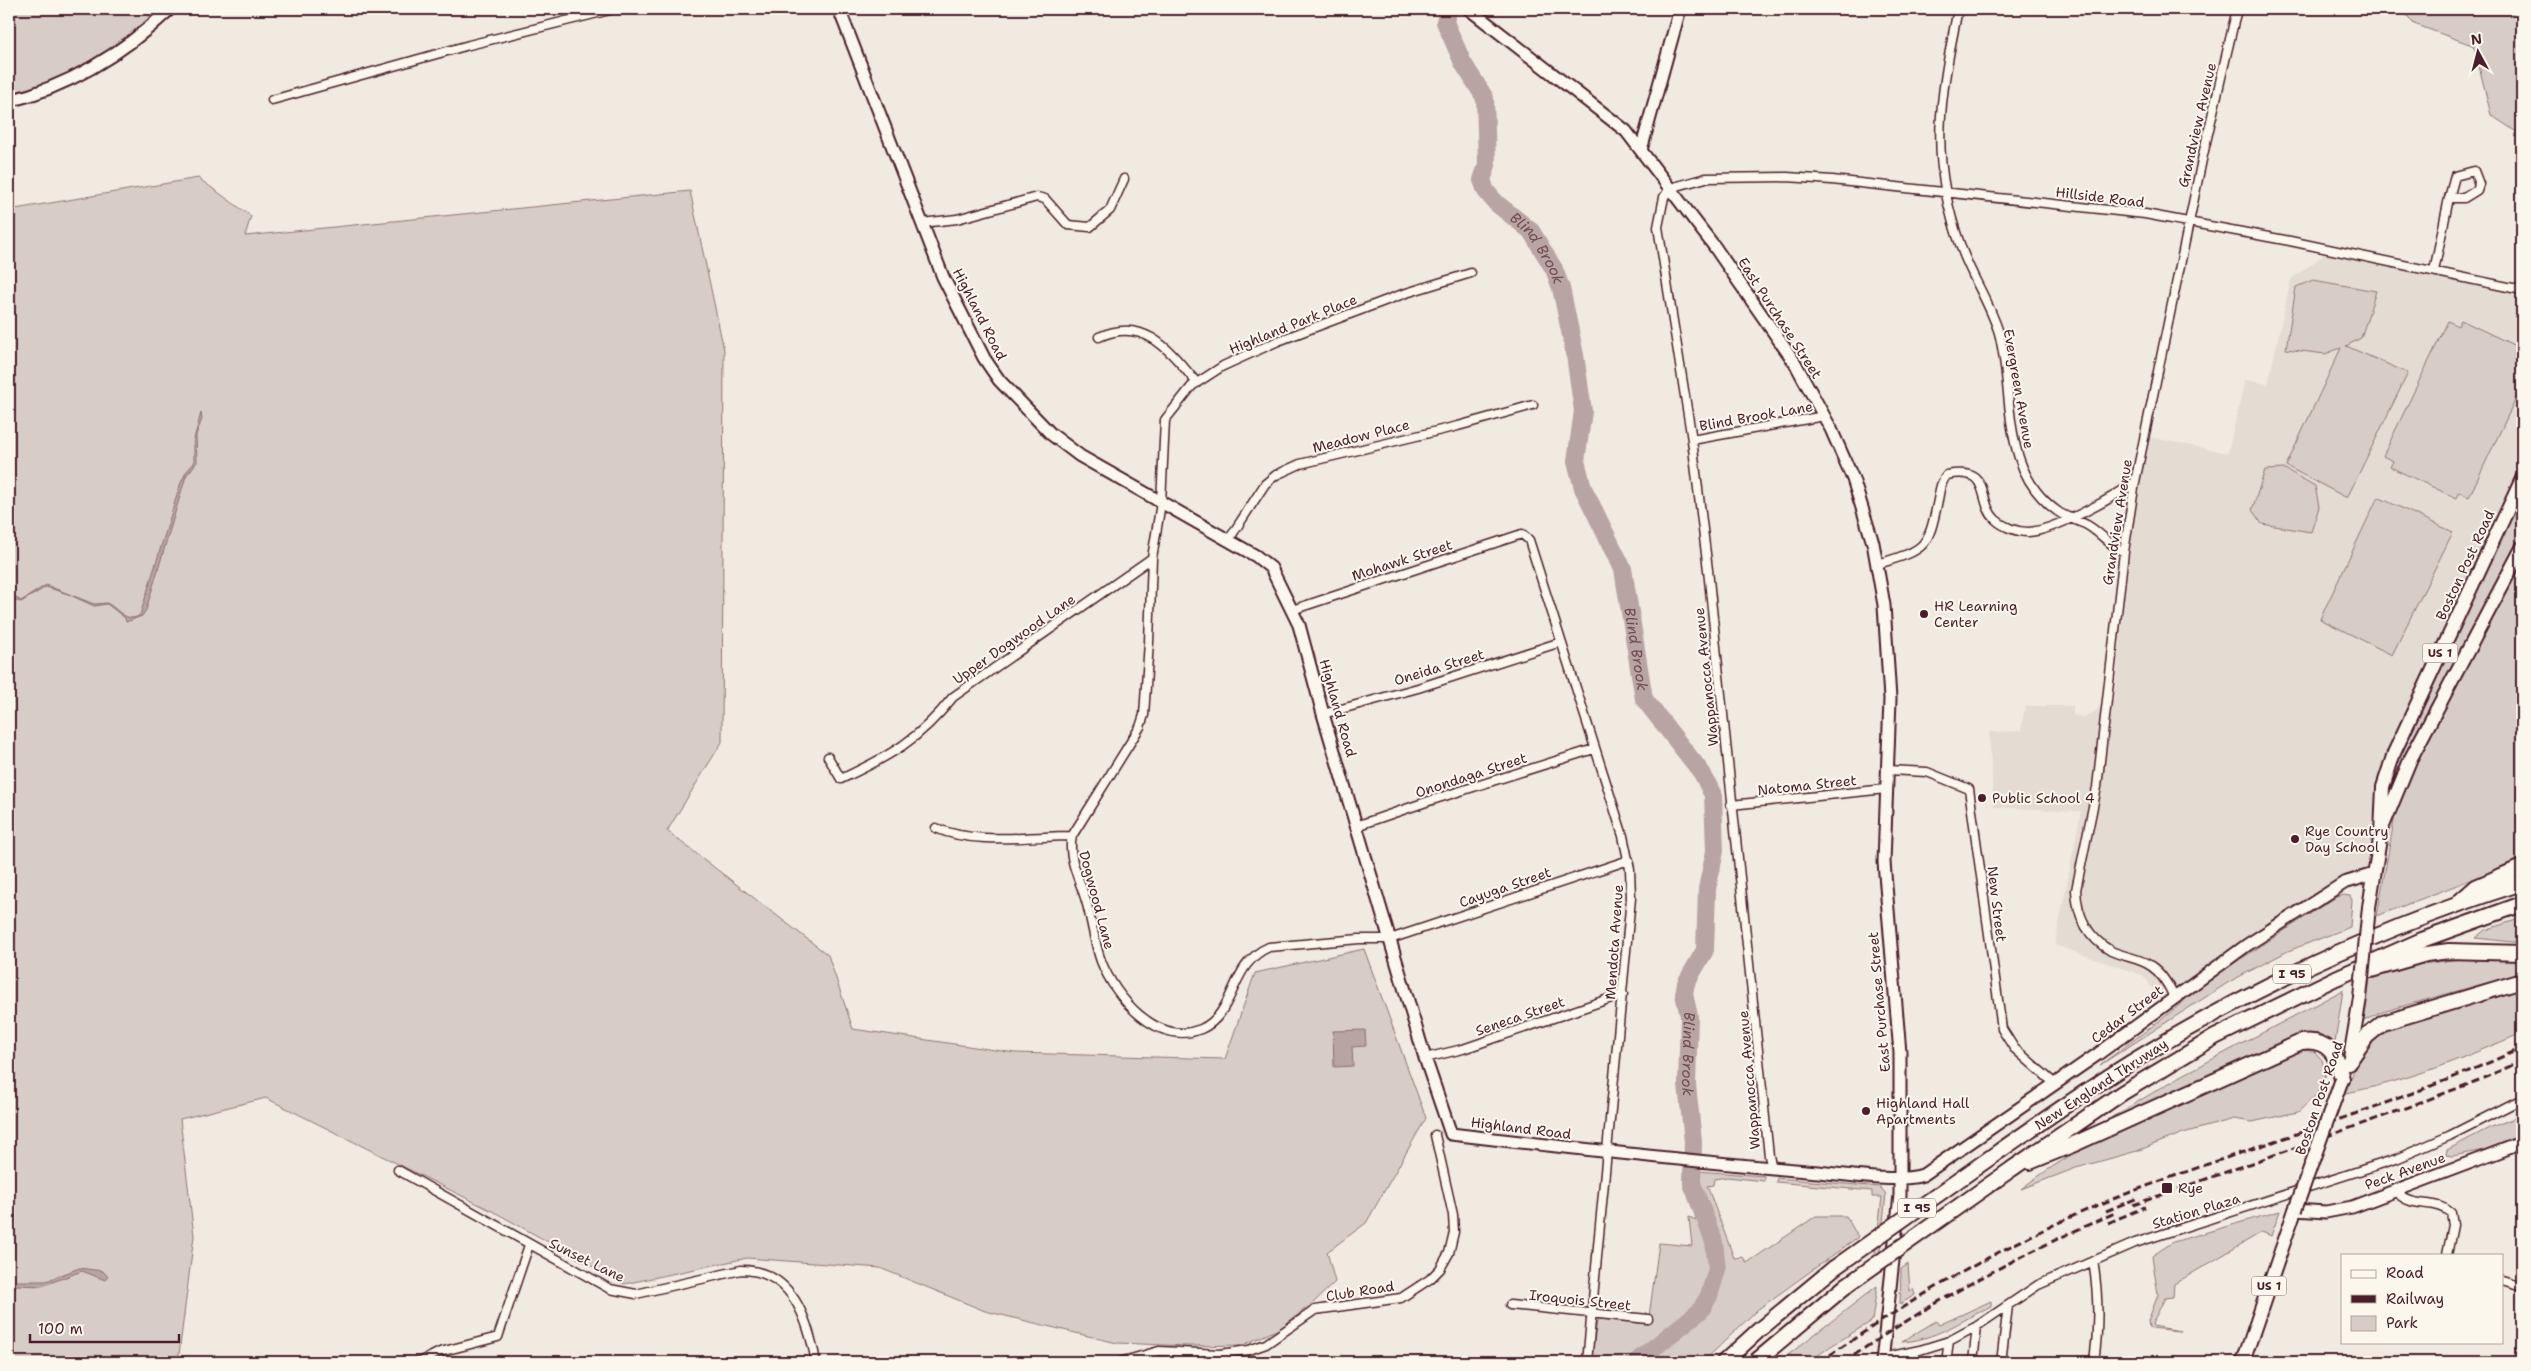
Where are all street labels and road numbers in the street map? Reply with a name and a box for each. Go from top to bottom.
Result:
street label: Grandview Avenue [2174,61,2220,189]
street label: Hillside Road [2055,183,2146,211]
street label: East Purchase Street [1734,254,1826,382]
street label: Highland Road [949,265,1011,363]
street label: Highland Park Place [1226,290,1360,358]
street label: Evergreen Avenue [2000,328,2038,450]
street label: Blind Brook Lane [1698,397,1814,435]
street label: Meadow Place [1311,415,1411,457]
street label: Grandview Avenue [2098,458,2136,586]
street label: Boston Post Road [2432,507,2498,623]
street label: Mohawk Street [1349,535,1455,585]
street label: Upper Dogwood Lane [949,590,1079,688]
street label: Wappanocca Avenue [1690,607,1722,747]
road number: US 1 [2422,644,2458,662]
street label: Oneida Street [1392,645,1486,689]
street label: Highland Road [1315,657,1361,759]
street label: Onondaga Street [1413,748,1529,802]
street label: Natoma Street [1756,771,1858,799]
street label: Dogwood Lane [1075,849,1119,951]
street label: Cayuga Street [1457,863,1553,911]
street label: New Street [1983,865,2011,943]
street label: Mendota Avenue [1601,884,1627,1000]
street label: East Purchase Street [1864,931,1894,1073]
road number: I 95 [2273,964,2311,984]
street label: Cedar Street [2087,981,2167,1047]
street label: Seneca Street [1473,992,1567,1040]
street label: Wappanocca Avenue [1734,1010,1764,1150]
street label: New England Thruway [2031,1034,2171,1134]
street label: Boston Post Road [2291,1039,2347,1157]
street label: Highland Road [1470,1113,1572,1143]
street label: Peck Avenue [2362,1148,2448,1194]
street label: Station Plaza [2150,1189,2242,1233]
road number: I 95 [1898,1198,1936,1218]
street label: Sunset Lane [546,1234,628,1286]
road number: US 1 [2252,1276,2286,1295]
street label: Club Road [1325,1277,1395,1305]
street label: Iroquois Street [1528,1286,1632,1314]

